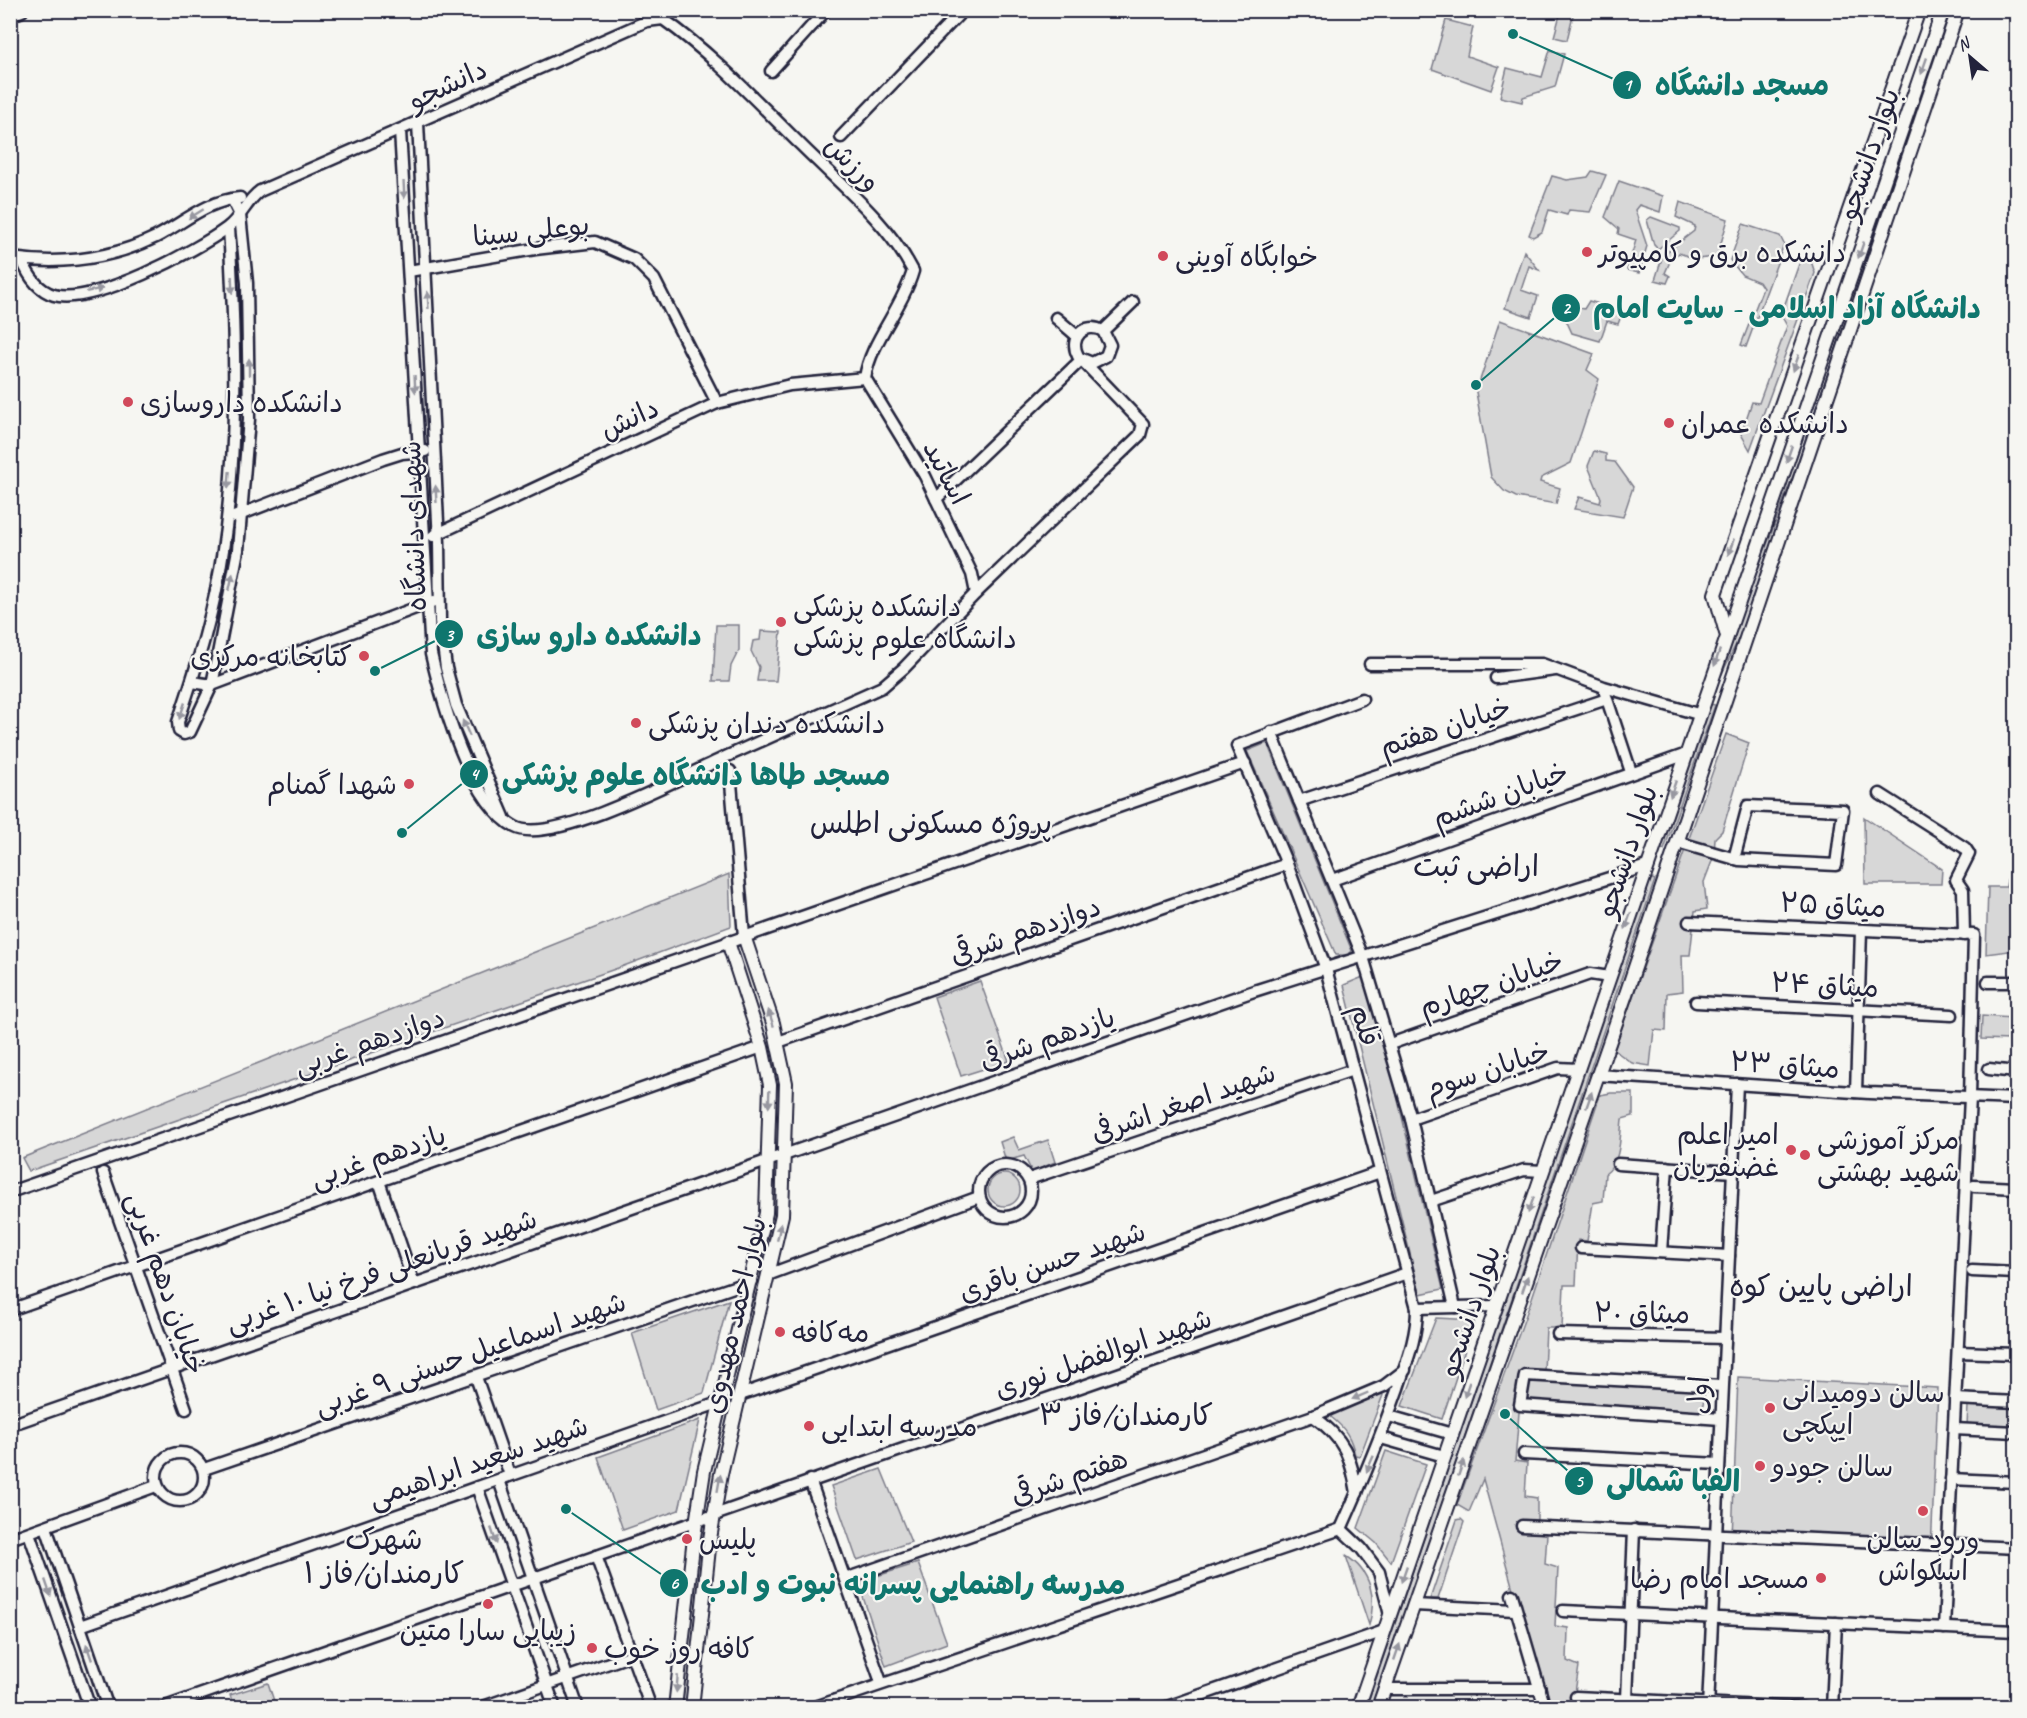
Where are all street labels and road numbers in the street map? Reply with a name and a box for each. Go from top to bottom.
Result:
street label: دانشجو [401,51,492,118]
street label: بلوار دانشجو [1829,84,1907,226]
street label: ورزش [817,128,888,199]
street label: بوعلی سینا [471,207,591,254]
street label: دانش [594,390,664,447]
street label: اساتید [915,434,978,511]
street label: شهدای دانشگاه [393,440,434,612]
street label: خیابان هفتم [1375,689,1516,768]
street label: خیابان ششم [1427,754,1574,839]
street label: بلوار دانشجو [1587,781,1665,923]
street label: میثاق ۲۵ [1779,884,1887,925]
street label: دوازدهم شرقی [945,888,1106,976]
street label: خیابان چهارم [1415,943,1569,1028]
street label: میثاق ۲۴ [1770,964,1880,1005]
street label: دوازدهم غربی [289,999,450,1087]
street label: یازدهم شرقی [975,999,1121,1082]
street label: قلم [1339,1000,1388,1051]
street label: خیابان سوم [1420,1033,1555,1110]
street label: میثاق ۲۳ [1729,1043,1841,1086]
street label: شهید اصغر اشرفی [1086,1055,1280,1150]
street label: یازدهم غربی [306,1117,452,1200]
street label: خیابان دهم غربی [115,1187,214,1380]
street label: شهید قربانعلی فرخ نیا ۱۰ غربی [221,1201,542,1341]
street label: بلوار احمد مهدوی [695,1213,774,1417]
street label: شهید حسن باقری [954,1213,1150,1310]
street label: بلوار دانشجو [1430,1241,1508,1383]
street label: شهید اسماعیل حسنی ۹ غربی [310,1284,631,1423]
street label: میثاق ۲۰ [1594,1294,1690,1331]
street label: شهید ابوالفضل نوری [990,1300,1216,1407]
street label: اول [1680,1375,1717,1415]
street label: شهید سعید ابراهیمی [364,1407,593,1515]
street label: هفتم شرقی [1006,1440,1134,1517]

